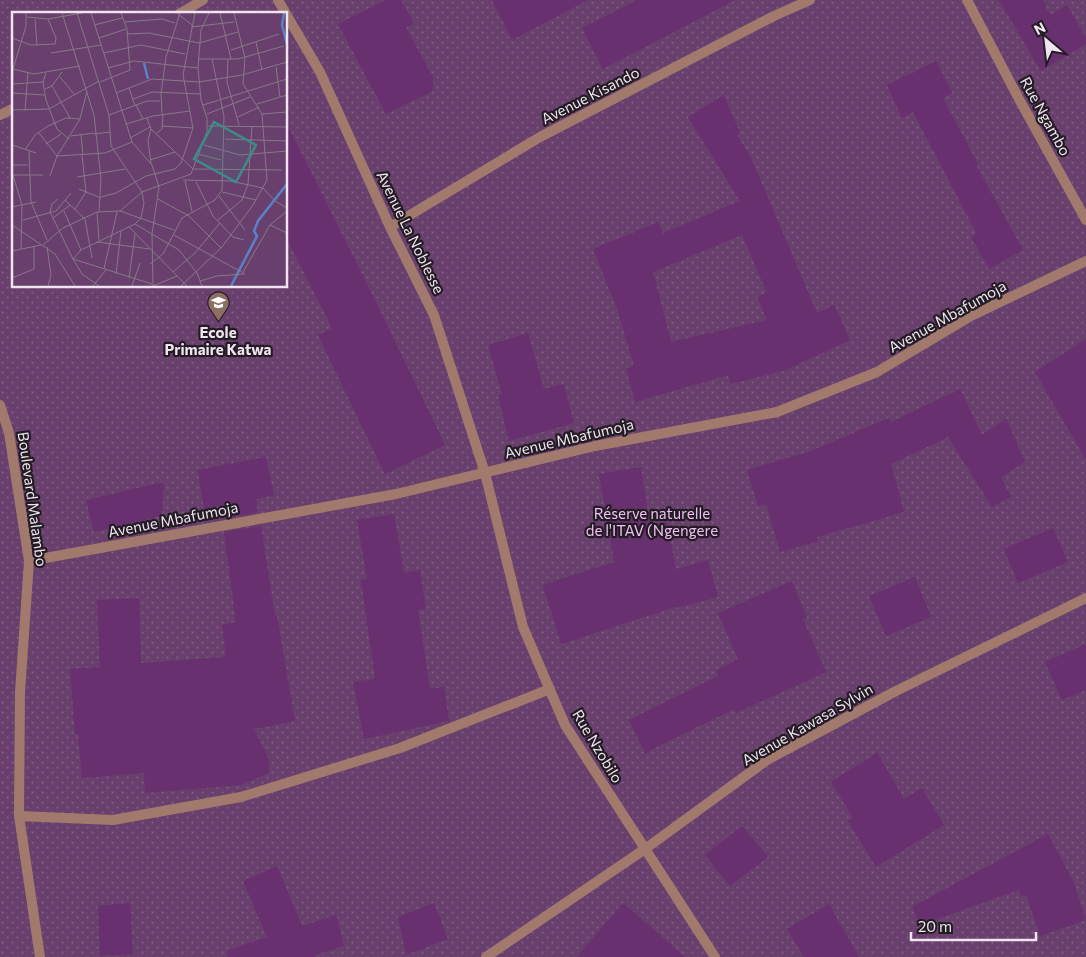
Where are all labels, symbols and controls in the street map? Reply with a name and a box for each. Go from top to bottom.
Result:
inset map [12,12,288,288]
north arrow [1021,15,1071,65]
text: N [1031,18,1048,38]
street label: Avenue Kisando [538,63,642,127]
street label: Rue Ngambo [1017,73,1075,159]
street label: Avenue La Noblesse [373,168,449,297]
street label: Avenue Mbafumoja [885,276,1009,356]
school or university icon: Ecole Primaire Katwa [206,291,230,322]
place label: Ecole Primaire Katwa [165,323,272,358]
street label: Avenue Mbafumoja [503,414,635,462]
street label: Boulevard Malambo [15,430,51,568]
street label: Avenue Mbafumoja [107,498,239,540]
park label: Réserve naturelle de l'ITAV (Ngengere [586,504,718,539]
street label: Avenue Kawasa Sylvin [738,679,876,769]
street label: Rue Nzobilo [569,706,627,786]
scale bar [911,910,1036,942]
text: 20 m [918,917,952,935]

